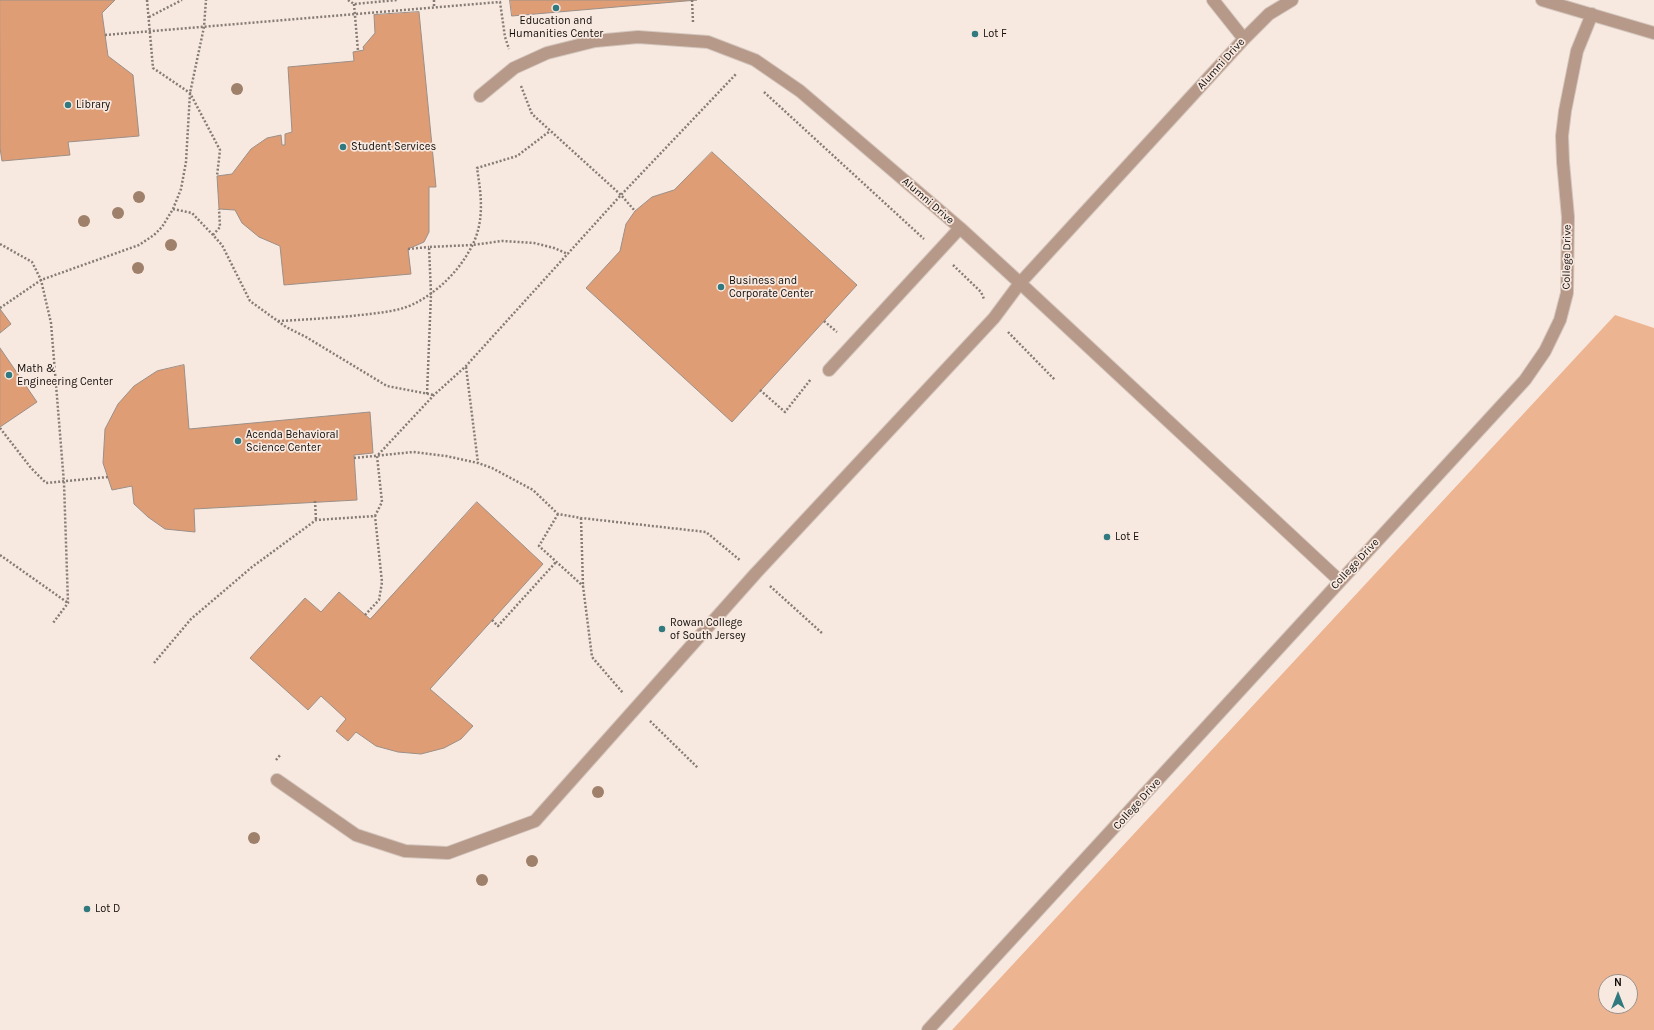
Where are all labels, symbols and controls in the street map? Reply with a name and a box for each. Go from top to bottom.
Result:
marker: Education and Humanities Center [551,3,561,13]
place label: Education and Humanities Center [509,14,603,40]
place label: Lot F [983,27,1007,41]
marker: Lot F [970,29,980,39]
street label: Alumni Drive [1194,36,1248,92]
place label: Library [76,98,110,112]
marker: Library [63,100,73,110]
place label: Student Services [351,140,436,154]
marker: Student Services [338,142,348,152]
street label: Alumni Drive [899,175,957,227]
street label: College Drive [1560,225,1574,289]
place label: Business and Corporate Center [729,274,813,300]
marker: Business and Corporate Center [716,282,726,292]
place label: Math & Engineering Center [17,362,113,388]
marker: Math & Engineering Center [4,370,14,380]
place label: Acenda Behavioral Science Center [246,428,339,454]
marker: Acenda Behavioral Science Center [233,436,243,446]
place label: Lot E [1115,530,1139,544]
marker: Lot E [1102,532,1112,542]
street label: College Drive [1328,536,1382,592]
place label: Rowan College of South Jersey [670,616,746,642]
marker: Rowan College of South Jersey [657,624,667,634]
street label: College Drive [1110,776,1164,832]
place label: Lot D [95,902,120,916]
marker: Lot D [82,904,92,914]
north arrow [1598,974,1638,1014]
text: N [1614,976,1622,989]

